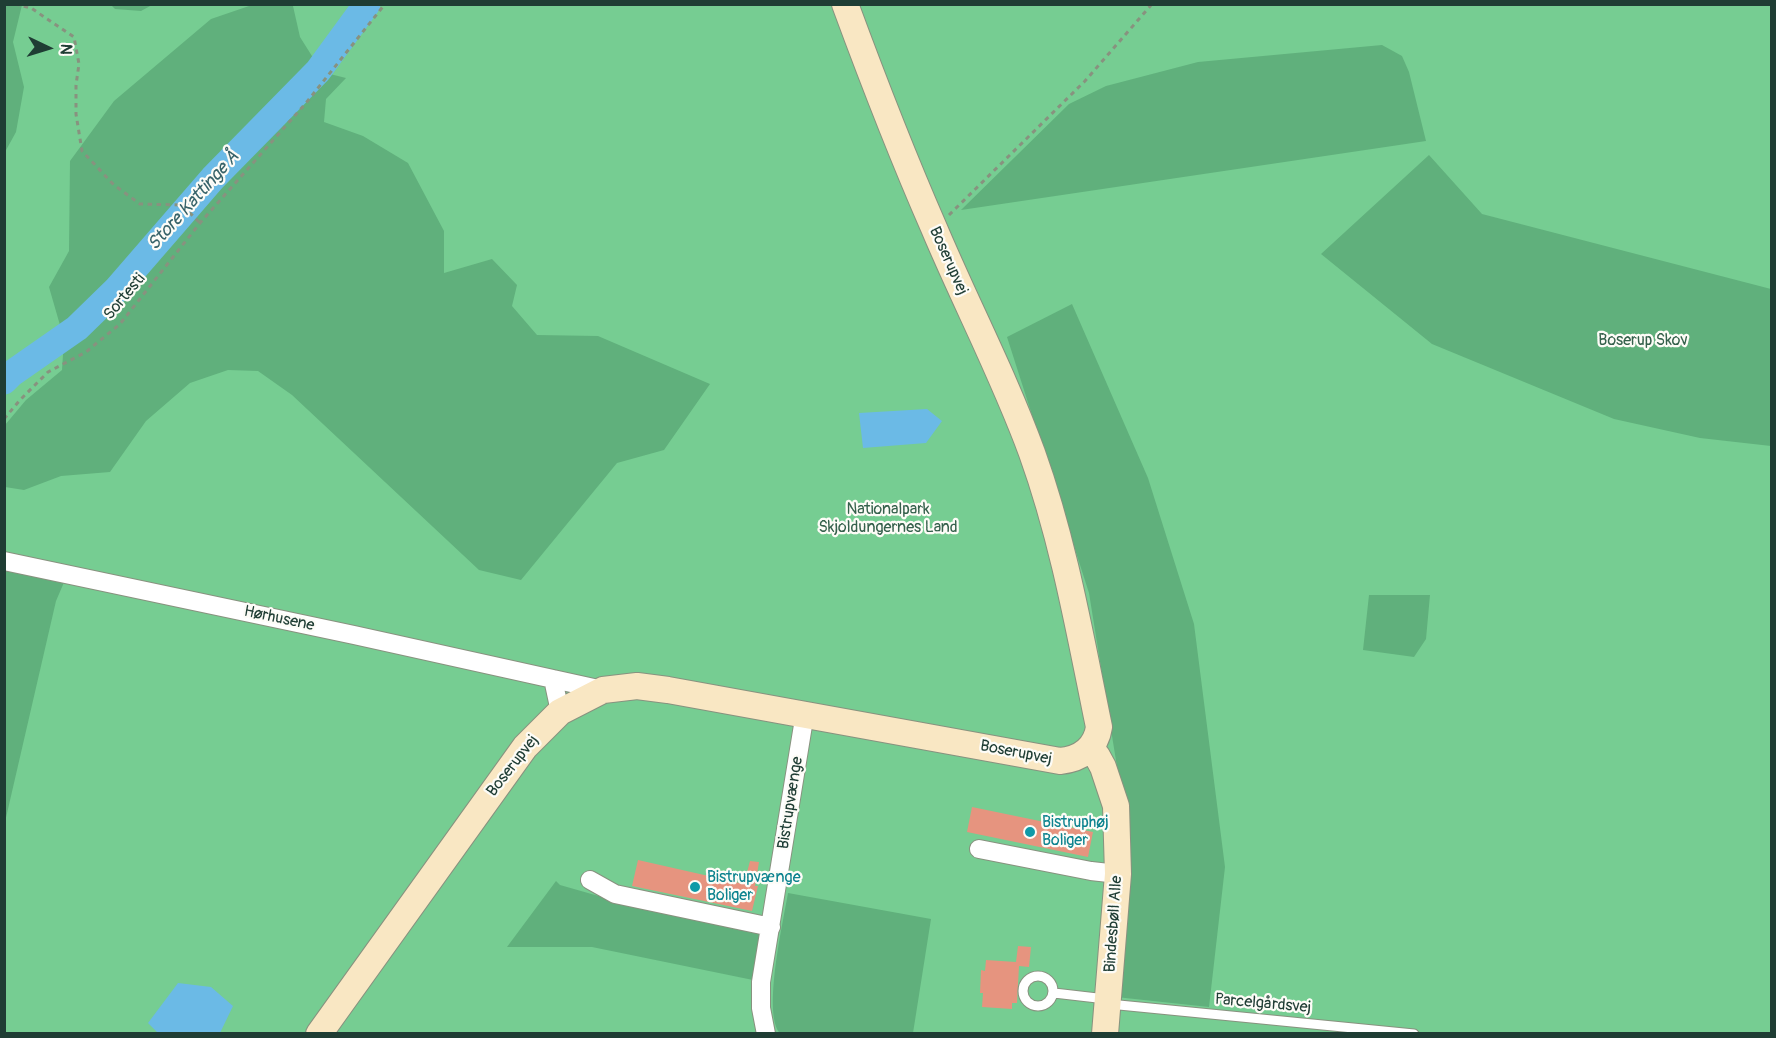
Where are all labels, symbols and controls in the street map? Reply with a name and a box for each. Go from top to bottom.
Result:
north arrow [18,18,78,78]
text: N [56,43,76,55]
water label: Store Kattinge Å [144,147,244,255]
street label: Boserupvej [924,224,972,298]
street label: Sortesti [100,270,150,324]
park label: Boserup Skov [1598,331,1688,351]
park label: Nationalpark Skjoldungernes Land [818,500,958,538]
street label: Hørhusene [242,602,316,636]
street label: Boserupvej [483,731,543,801]
street label: Boserupvej [978,737,1054,769]
street label: Bistrupvænge [774,755,808,851]
place label: Bistruphøj Boliger [1042,813,1109,851]
marker: Bistruphøj Boliger [1023,825,1037,839]
place label: Bistrupvænge Boliger [707,868,801,906]
street label: Bindesbøll Alle [1101,875,1127,973]
marker: Bistrupvænge Boliger [688,880,702,894]
street label: Parcelgårdsvej [1214,990,1312,1018]

